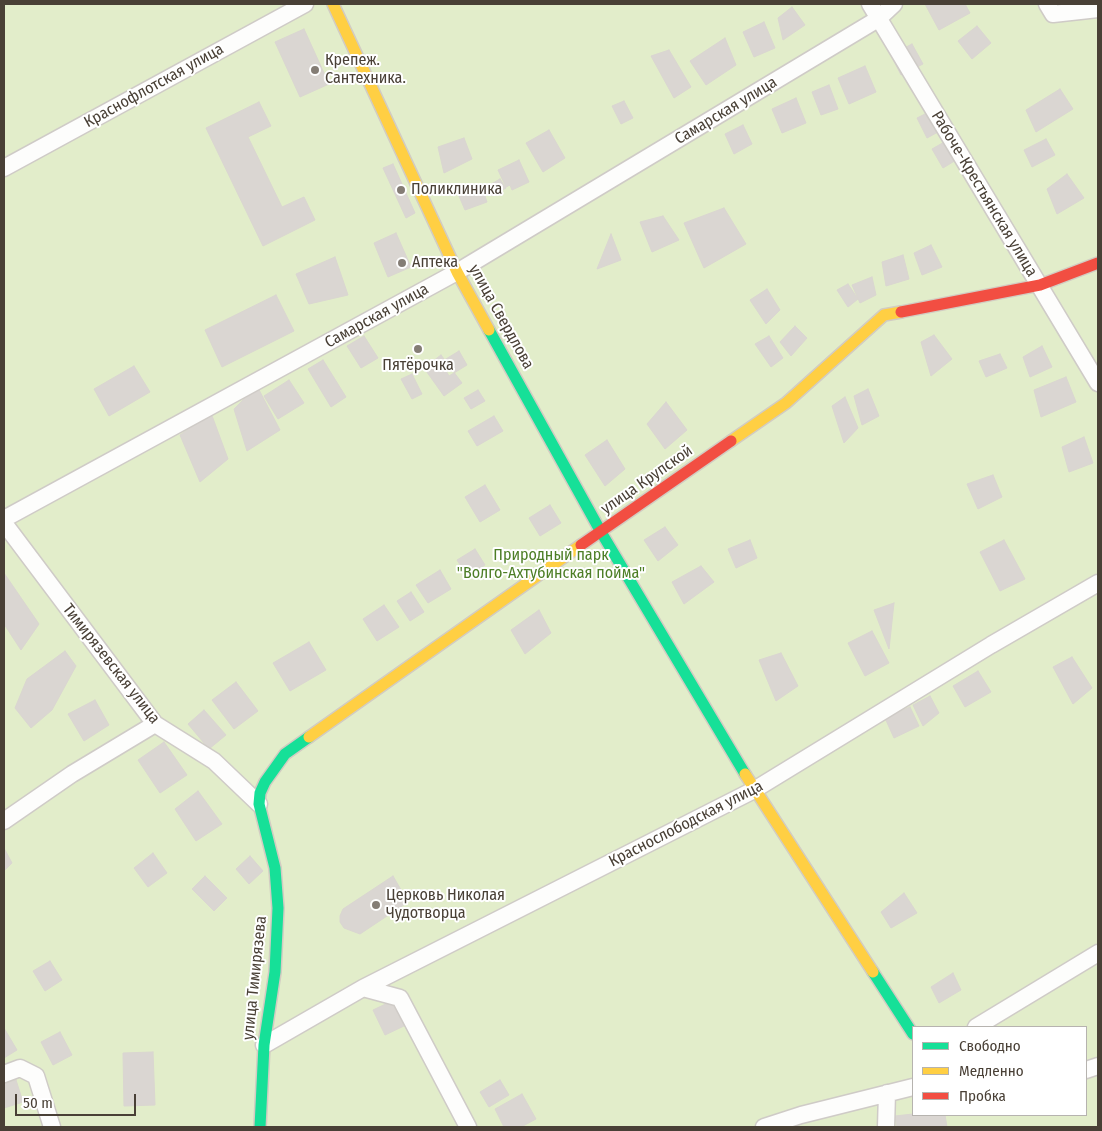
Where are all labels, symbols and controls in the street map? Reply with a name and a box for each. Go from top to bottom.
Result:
street label: Краснофлотская улица [81,40,227,132]
place label: Крепеж. Сантехника. [325,51,406,89]
marker: Крепеж. Сантехника. [309,64,321,76]
street label: Самарская улица [672,73,780,149]
street label: Рабоче-Крестьянская улица [927,108,1041,280]
place label: Поликлиника [411,180,502,200]
marker: Поликлиника [395,184,407,196]
place label: Аптека [412,253,458,273]
marker: Аптека [396,257,408,269]
street label: улица Свердлова [464,261,538,373]
street label: Самарская улица [322,280,432,352]
marker: Пятёрочка [412,343,424,355]
place label: Пятёрочка [382,356,454,376]
street label: улица Крупской [597,441,697,519]
park label: Природный парк "Волго-Ахтубинская пойма" [457,546,645,584]
street label: Тимирязевская улица [58,600,164,728]
street label: Краснослободская улица [606,777,766,871]
place label: Церковь Николая Чудотворца [386,886,505,924]
marker: Церковь Николая Чудотворца [370,899,382,911]
street label: улица Тимирязева [239,915,271,1041]
legend [912,1026,1087,1116]
text: Свободно [959,1037,1021,1055]
text: Медленно [959,1062,1024,1080]
scale bar [18,1084,139,1116]
text: Пробка [959,1087,1006,1105]
text: 50 m [23,1094,53,1112]

